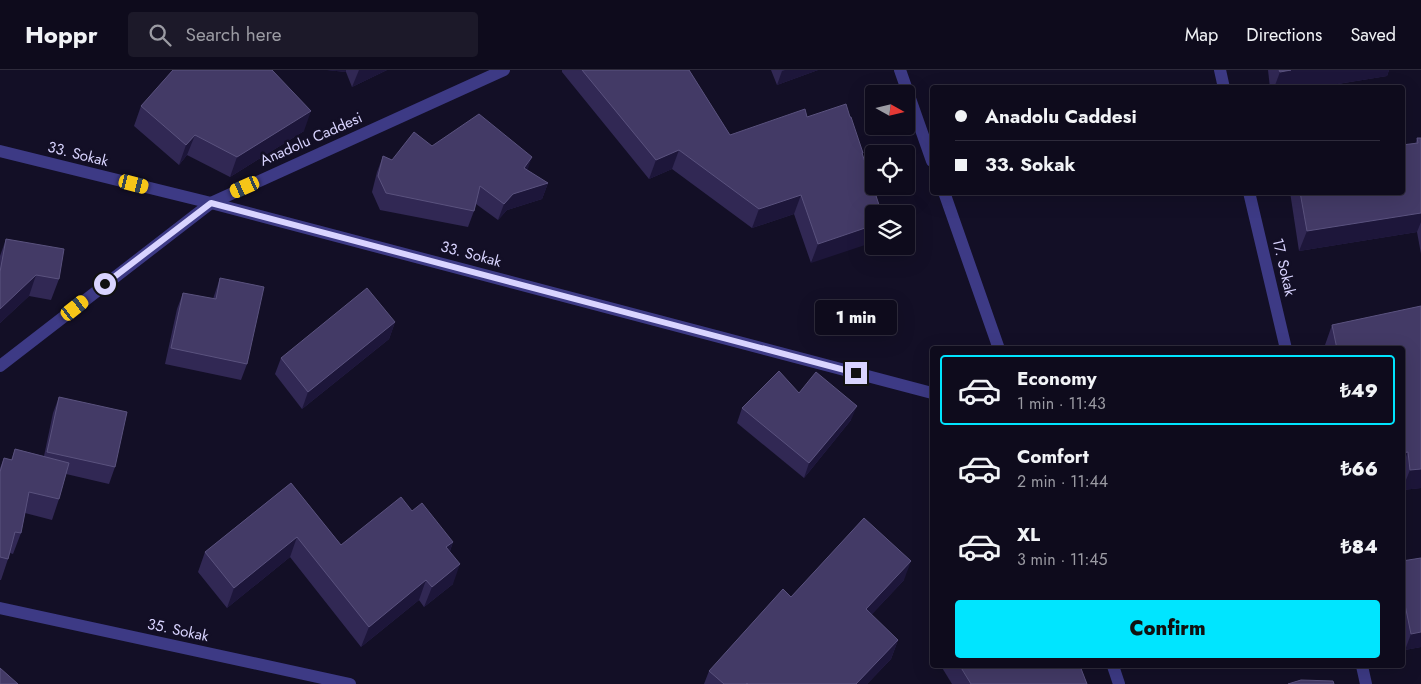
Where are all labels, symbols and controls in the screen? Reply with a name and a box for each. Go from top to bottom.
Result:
search box [128,12,478,57]
text: Hoppr [25,17,98,52]
icon: search [146,21,174,49]
text: Search here [186,21,282,48]
text: Map [1185,22,1218,48]
text: Directions [1246,22,1322,48]
text: Saved [1350,22,1396,48]
north arrow [865,85,915,135]
map controls [865,85,915,255]
text: Anadolu Caddesi [985,103,1137,130]
street label: Anadolu Caddesi [256,107,366,171]
street label: 33. Sokak [45,136,111,172]
button: locate [865,145,915,195]
text: 33. Sokak [985,151,1075,178]
car [117,173,150,195]
car [228,174,261,200]
button: layers [865,205,915,255]
street label: 33. Sokak [438,235,504,273]
street label: 17. Sokak [1267,236,1301,299]
route start [94,273,116,295]
car [58,293,91,323]
callout: 1 min [815,300,897,336]
text: 1 min [836,306,876,329]
route end [845,362,867,384]
text: Economy [1017,365,1097,392]
icon: car [957,368,1002,413]
text: ₺49 [1340,377,1378,404]
text: 1 min · 11:43 [1017,392,1106,415]
text: Comfort [1017,443,1089,470]
icon: car [957,446,1002,491]
text: ₺66 [1341,455,1378,482]
text: 2 min · 11:44 [1017,470,1108,493]
text: XL [1017,521,1040,548]
icon: car [957,524,1002,569]
text: ₺84 [1341,533,1378,560]
text: 3 min · 11:45 [1017,548,1108,571]
button: Confirm [955,600,1380,658]
street label: 35. Sokak [145,613,211,647]

